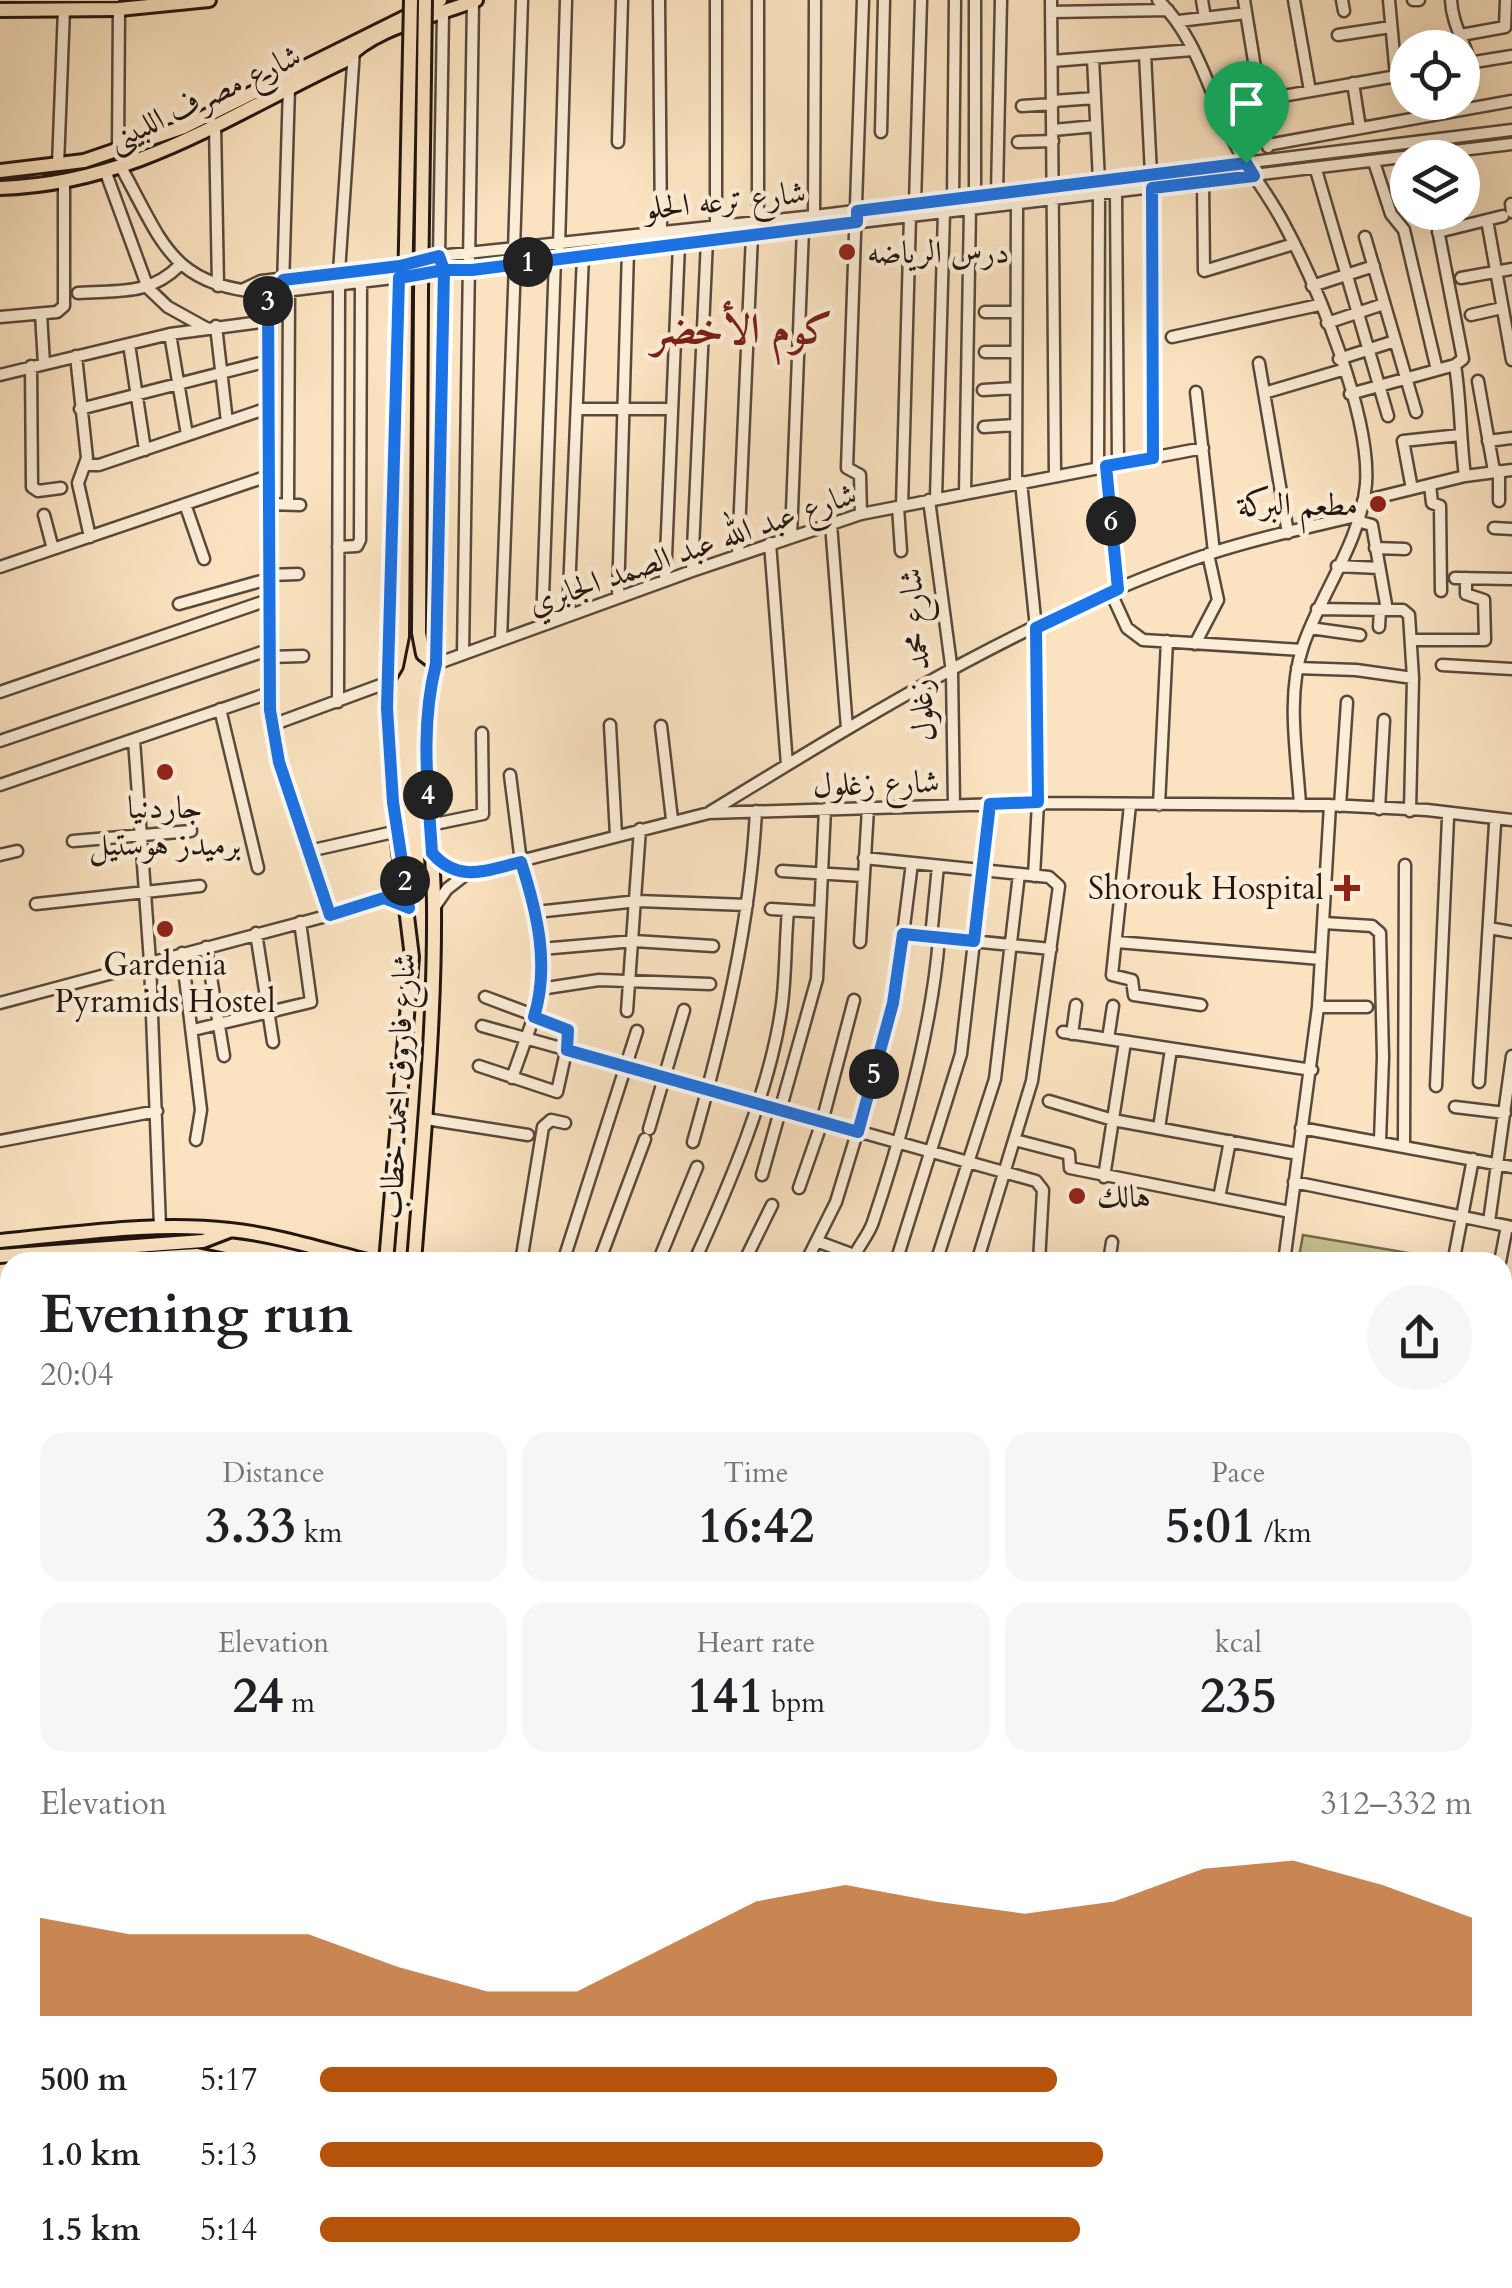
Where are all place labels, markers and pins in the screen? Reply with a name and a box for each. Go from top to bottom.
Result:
pin [1204,61,1289,164]
place label: درس الرياضه [867,231,1009,275]
pin: 1 [503,237,553,287]
marker: درس الرياضه [836,241,858,263]
pin: 3 [243,276,293,326]
place label: مطعم البركة [1236,483,1358,534]
marker: مطعم البركة [1367,493,1389,515]
pin: 6 [1086,496,1136,546]
marker: جاردنيا برميدز هوستيل [154,761,176,783]
pin: 4 [403,770,453,820]
place label: جاردنيا برميدز هوستيل [89,786,241,867]
pin: 2 [380,856,430,906]
place label: Shorouk Hospital [1088,867,1324,911]
marker: Shorouk Hospital [1334,875,1360,901]
marker: Gardenia Pyramids Hostel [154,918,176,940]
place label: Gardenia Pyramids Hostel [54,943,276,1024]
pin: 5 [849,1049,899,1099]
place label: هالك [1097,1175,1151,1219]
marker: هالك [1066,1185,1088,1207]

